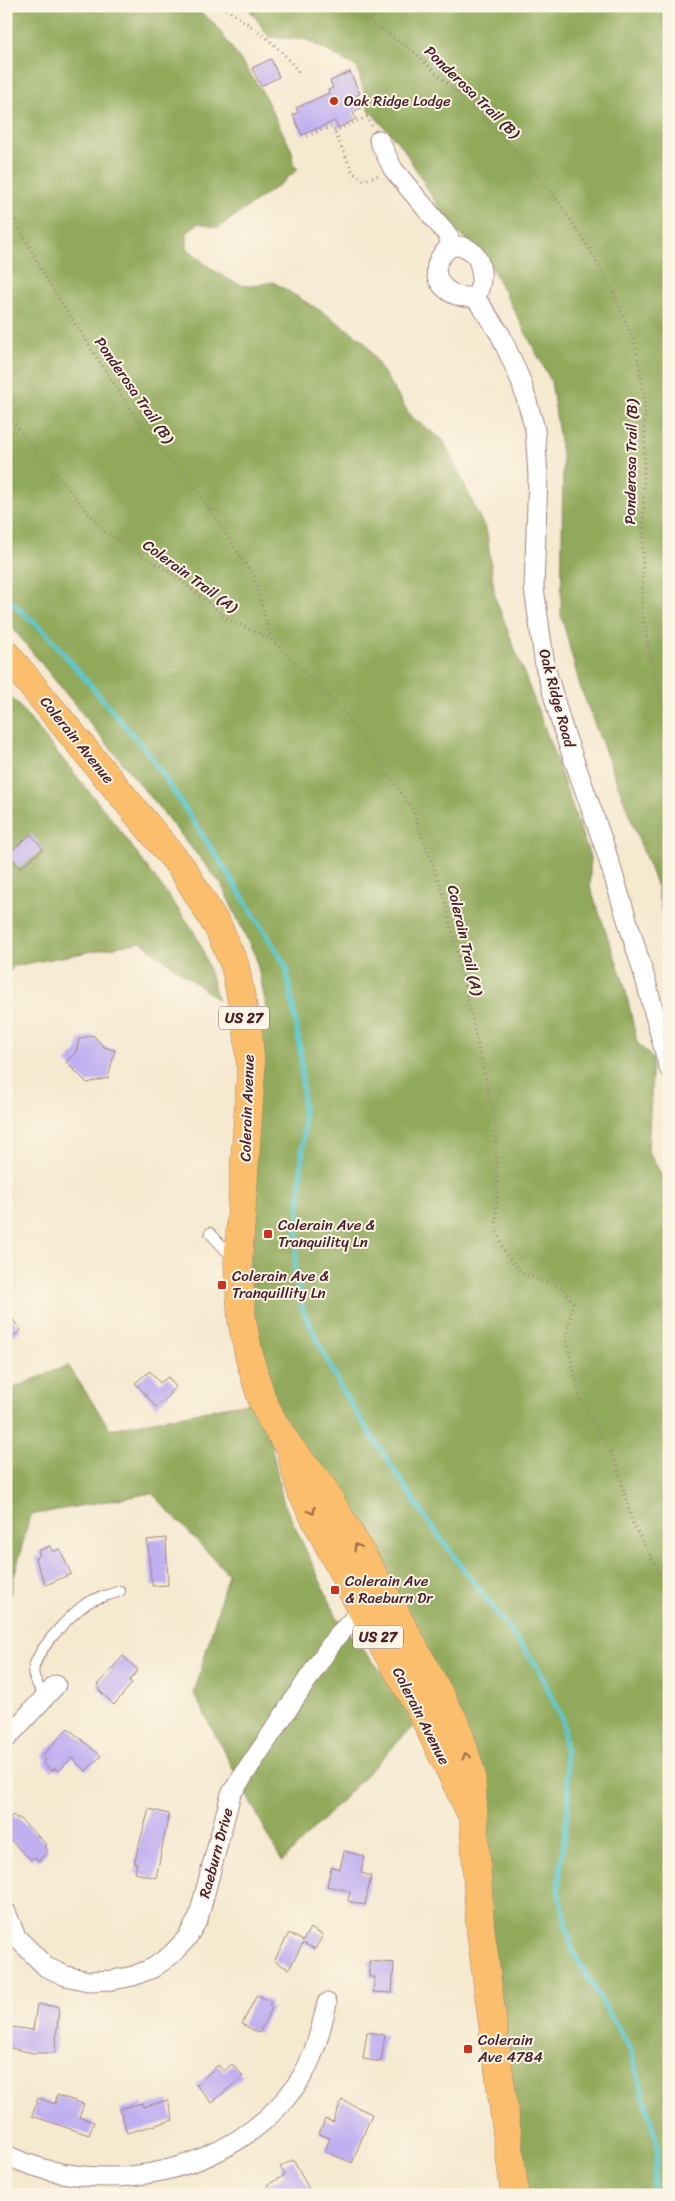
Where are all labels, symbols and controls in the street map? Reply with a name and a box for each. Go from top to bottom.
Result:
street label: Ponderosa Trail (B) [418,39,527,145]
place label: Oak Ridge Lodge [344,88,451,114]
marker: Oak Ridge Lodge [328,95,340,107]
street label: Ponderosa Trail (B) [87,331,181,449]
street label: Ponderosa Trail (B) [617,398,645,525]
street label: Colerain Trail (A) [137,532,244,620]
street label: Oak Ridge Road [531,646,583,751]
street label: Colerain Avenue [33,690,121,790]
street label: Colerain Trail (A) [440,882,490,998]
road number: US 27 [219,1006,269,1030]
street label: Colerain Avenue [232,1054,262,1162]
place label: Colerain Ave & Tranquility Ln [278,1212,375,1255]
marker: Colerain Ave & Tranquility Ln [262,1228,274,1240]
place label: Colerain Ave & Tranquillity Ln [232,1263,329,1306]
marker: Colerain Ave & Tranquillity Ln [216,1279,228,1291]
one-way arrow [305,1505,315,1514]
one-way arrow [354,1544,364,1553]
place label: Colerain Ave & Raeburn Dr [345,1568,433,1611]
marker: Colerain Ave & Raeburn Dr [329,1584,341,1596]
road number: US 27 [353,1625,403,1648]
street label: Colerain Avenue [385,1662,457,1770]
one-way arrow [462,1753,472,1761]
street label: Raeburn Drive [191,1805,241,1901]
place label: Colerain Ave 4784 [477,2027,543,2070]
marker: Colerain Ave 4784 [462,2043,474,2055]

